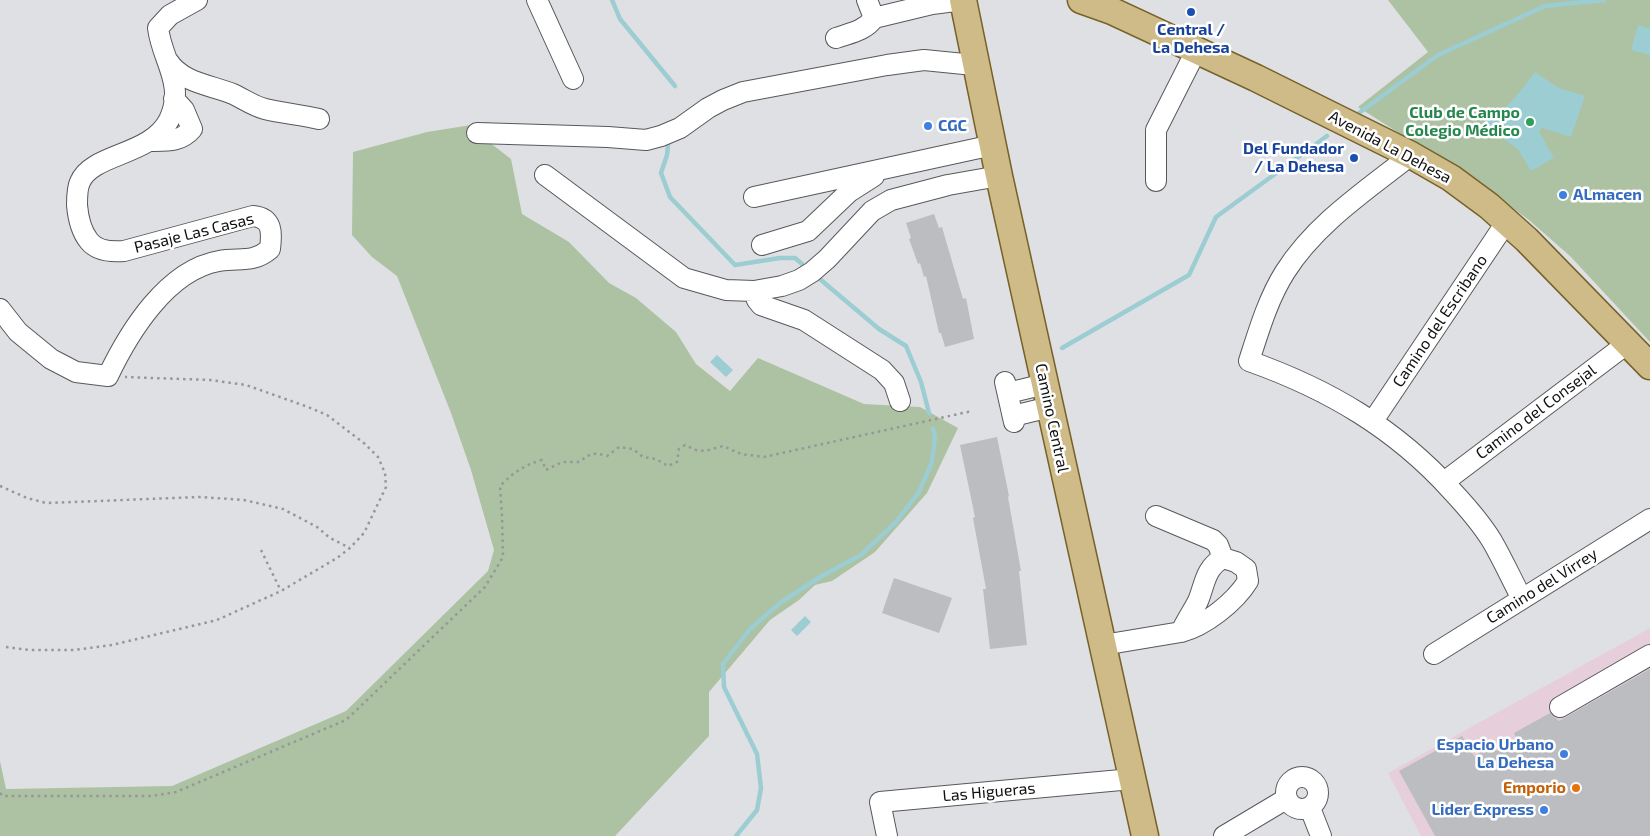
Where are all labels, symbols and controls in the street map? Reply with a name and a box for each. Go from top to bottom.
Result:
marker: Central / La Dehesa [1185,6,1197,18]
place label: Central / La Dehesa [1152,20,1230,58]
place label: Club de Campo Colegio Médico [1405,103,1520,141]
street label: Avenida La Dehesa [1325,107,1455,187]
place label: CGC [938,116,967,136]
marker: Club de Campo Colegio Médico [1524,116,1536,128]
marker: CGC [922,120,934,132]
place label: Del Fundador / La Dehesa [1243,139,1344,177]
marker: Del Fundador / La Dehesa [1348,152,1360,164]
place label: ALmacen [1573,185,1642,205]
marker: ALmacen [1557,189,1569,201]
street label: Pasaje Las Casas [132,209,256,257]
street label: Camino del Escribano [1389,251,1491,391]
street label: Camino del Consejal [1472,360,1600,464]
street label: Camino Central [1031,362,1073,474]
street label: Camino del Virrey [1483,544,1601,628]
place label: Espacio Urbano La Dehesa [1437,735,1554,773]
marker: Espacio Urbano La Dehesa [1558,748,1570,760]
street label: Las Higueras [942,778,1036,806]
place label: Emporio [1503,778,1566,798]
marker: Emporio [1570,782,1582,794]
place label: Lider Express [1432,800,1534,820]
marker: Lider Express [1538,804,1550,816]

